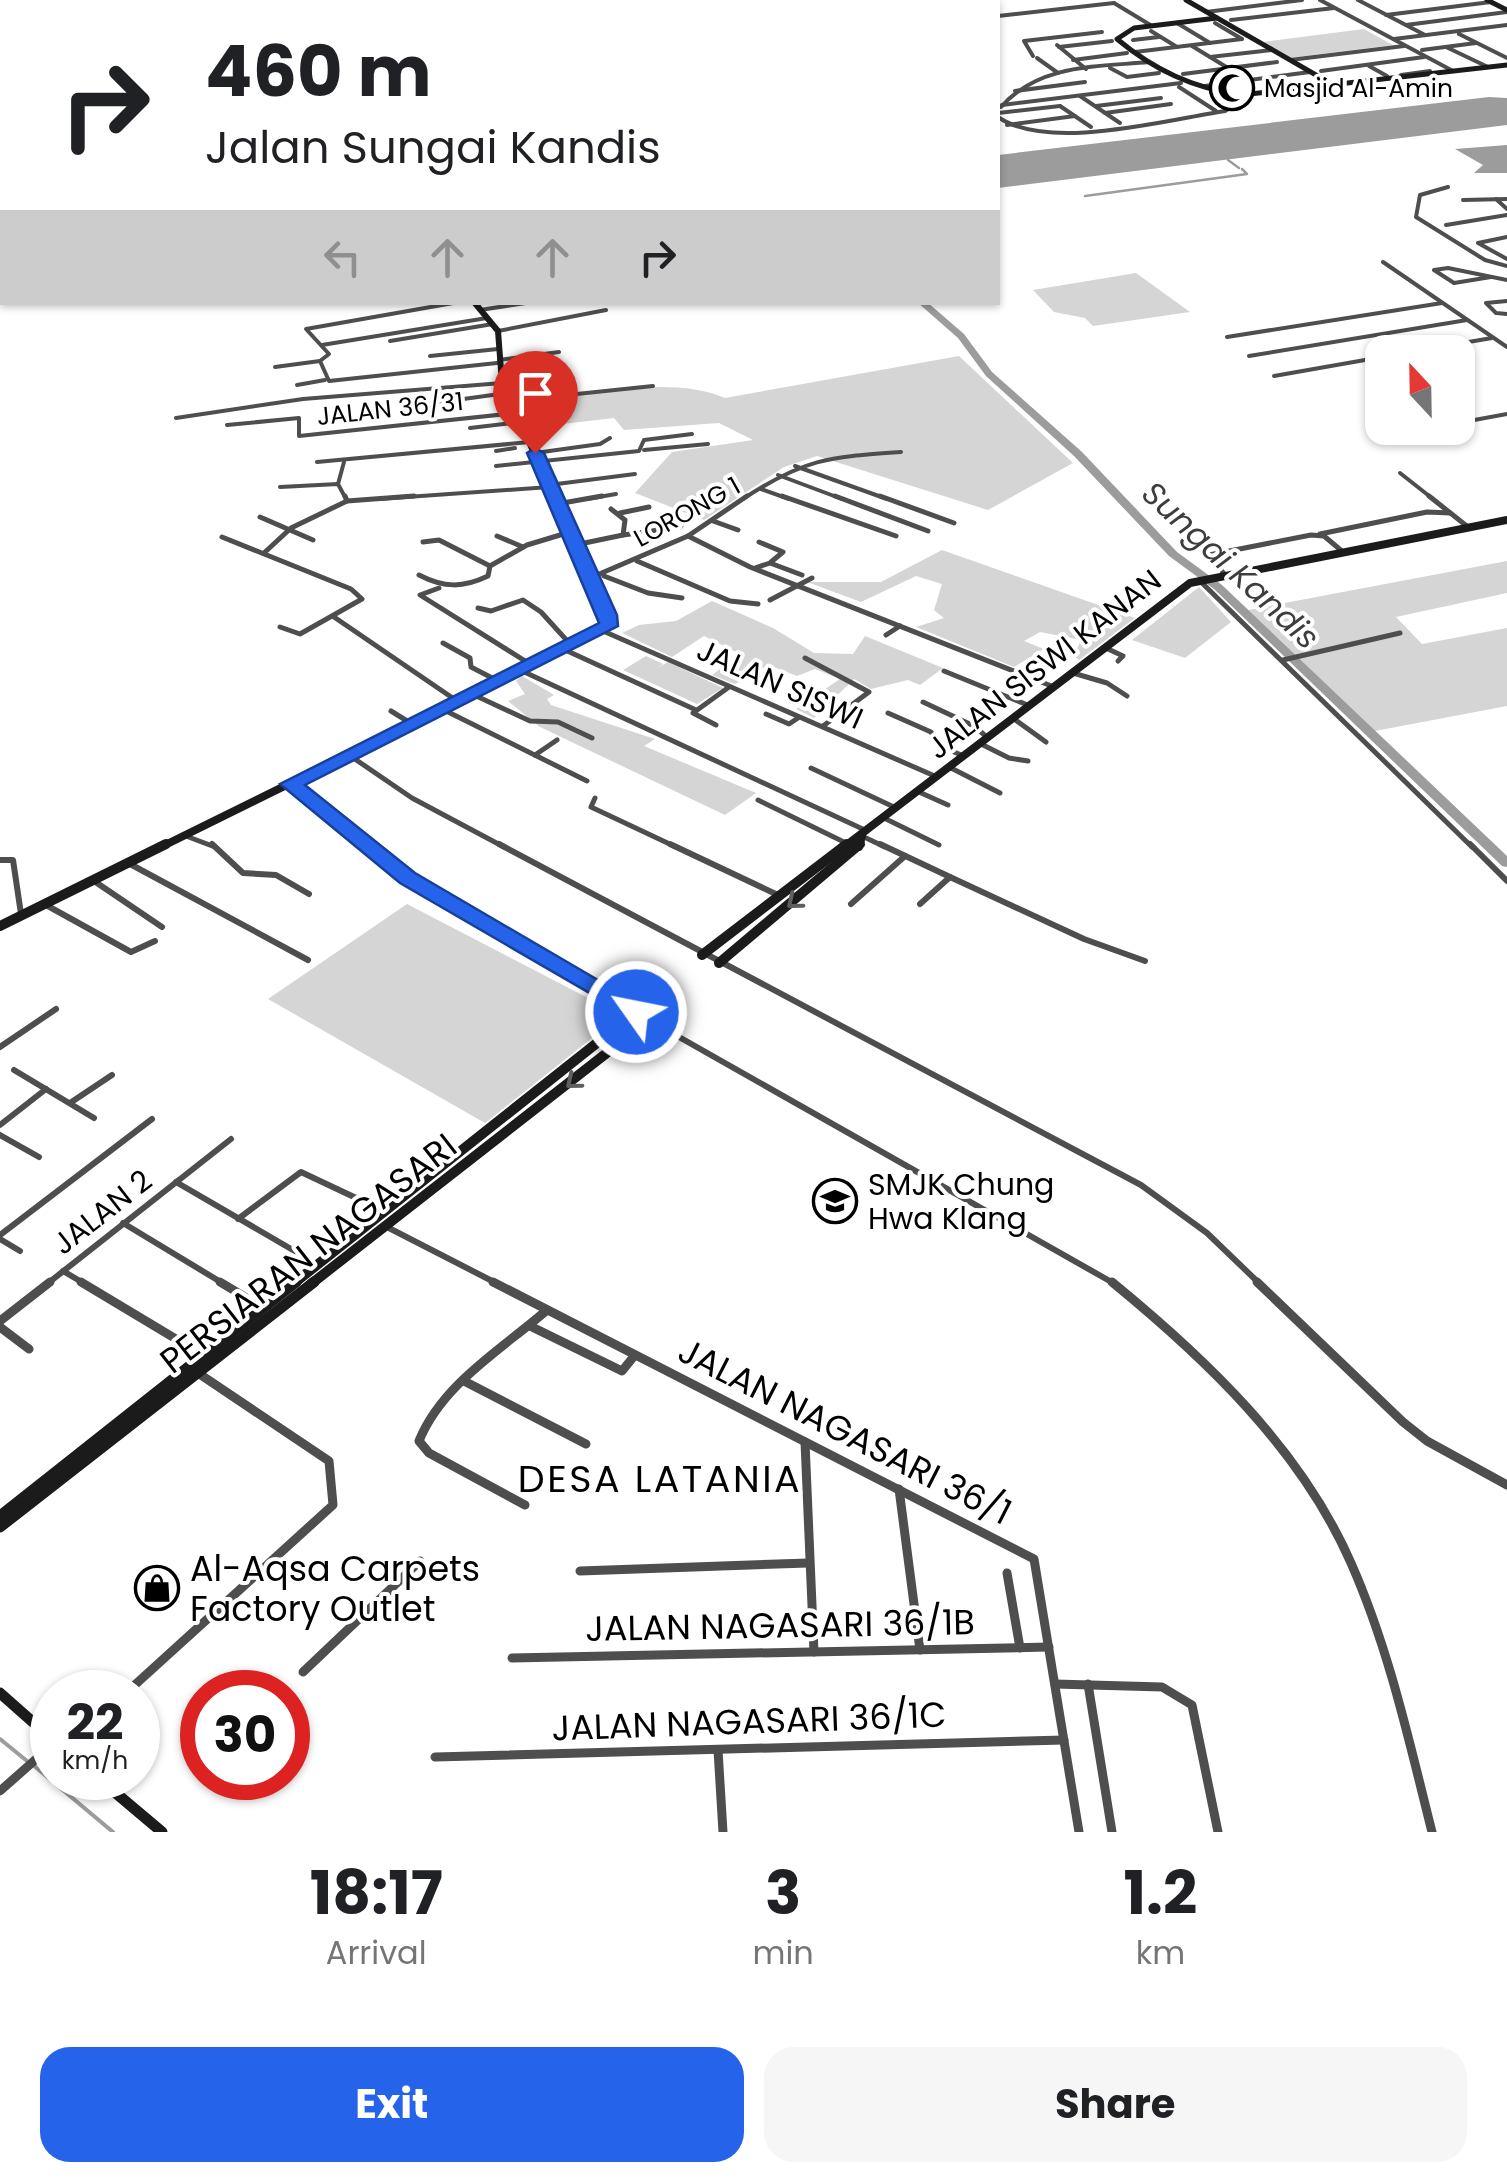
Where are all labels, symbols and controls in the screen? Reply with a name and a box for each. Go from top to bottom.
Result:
text: 460 m [205,22,432,121]
icon: right [40,40,170,170]
mosque icon: Masjid Al-Amin [1209,65,1255,111]
place label: Masjid Al-Amin [1264,71,1453,106]
text: Jalan Sungai Kandis [205,116,661,179]
icon: left [315,230,370,285]
icon: ahead [420,230,475,285]
icon: ahead [525,230,580,285]
icon: right [630,230,685,285]
north arrow [1365,335,1475,445]
map controls [1365,335,1475,445]
pin [493,351,578,454]
icon: arrive [508,366,563,421]
street label: JALAN 36/31 [315,384,465,434]
street label: LORONG 1 [627,468,747,556]
water label: Sungai Kandis [1132,471,1330,659]
street label: JALAN SISWI KANAN [918,559,1170,769]
street label: JALAN SISWI [690,628,870,740]
one-way arrow [787,890,805,908]
position arrow [584,960,688,1064]
one-way arrow [566,1070,584,1088]
street label: PERSIARAN NAGASARI [149,1122,467,1384]
street label: JALAN 2 [43,1159,161,1265]
place label: SMJK Chung Hwa Klang [868,1163,1054,1240]
school or university icon: SMJK Chung Hwa Klang [812,1178,858,1224]
street label: JALAN NAGASARI 36/1 [670,1326,1020,1536]
district label: DESA LATANIA [518,1452,802,1505]
place label: Al-Aqsa Carpets Factory Outlet [190,1544,480,1633]
shop icon: Al-Aqsa Carpets Factory Outlet [134,1565,180,1611]
street label: JALAN NAGASARI 36/1B [585,1597,975,1653]
speed limit sign: 30 [180,1670,310,1800]
text: 22 [66,1687,124,1758]
street label: JALAN NAGASARI 36/1C [551,1690,947,1752]
text: km/h [62,1743,128,1778]
text: 18:17 [310,1851,443,1935]
text: 3 [765,1851,801,1935]
text: 1.2 [1124,1851,1197,1935]
text: Arrival [326,1930,427,1975]
text: min [753,1930,814,1975]
text: km [1136,1930,1185,1975]
button: Exit [40,2047,744,2162]
button: Share [764,2047,1467,2162]

